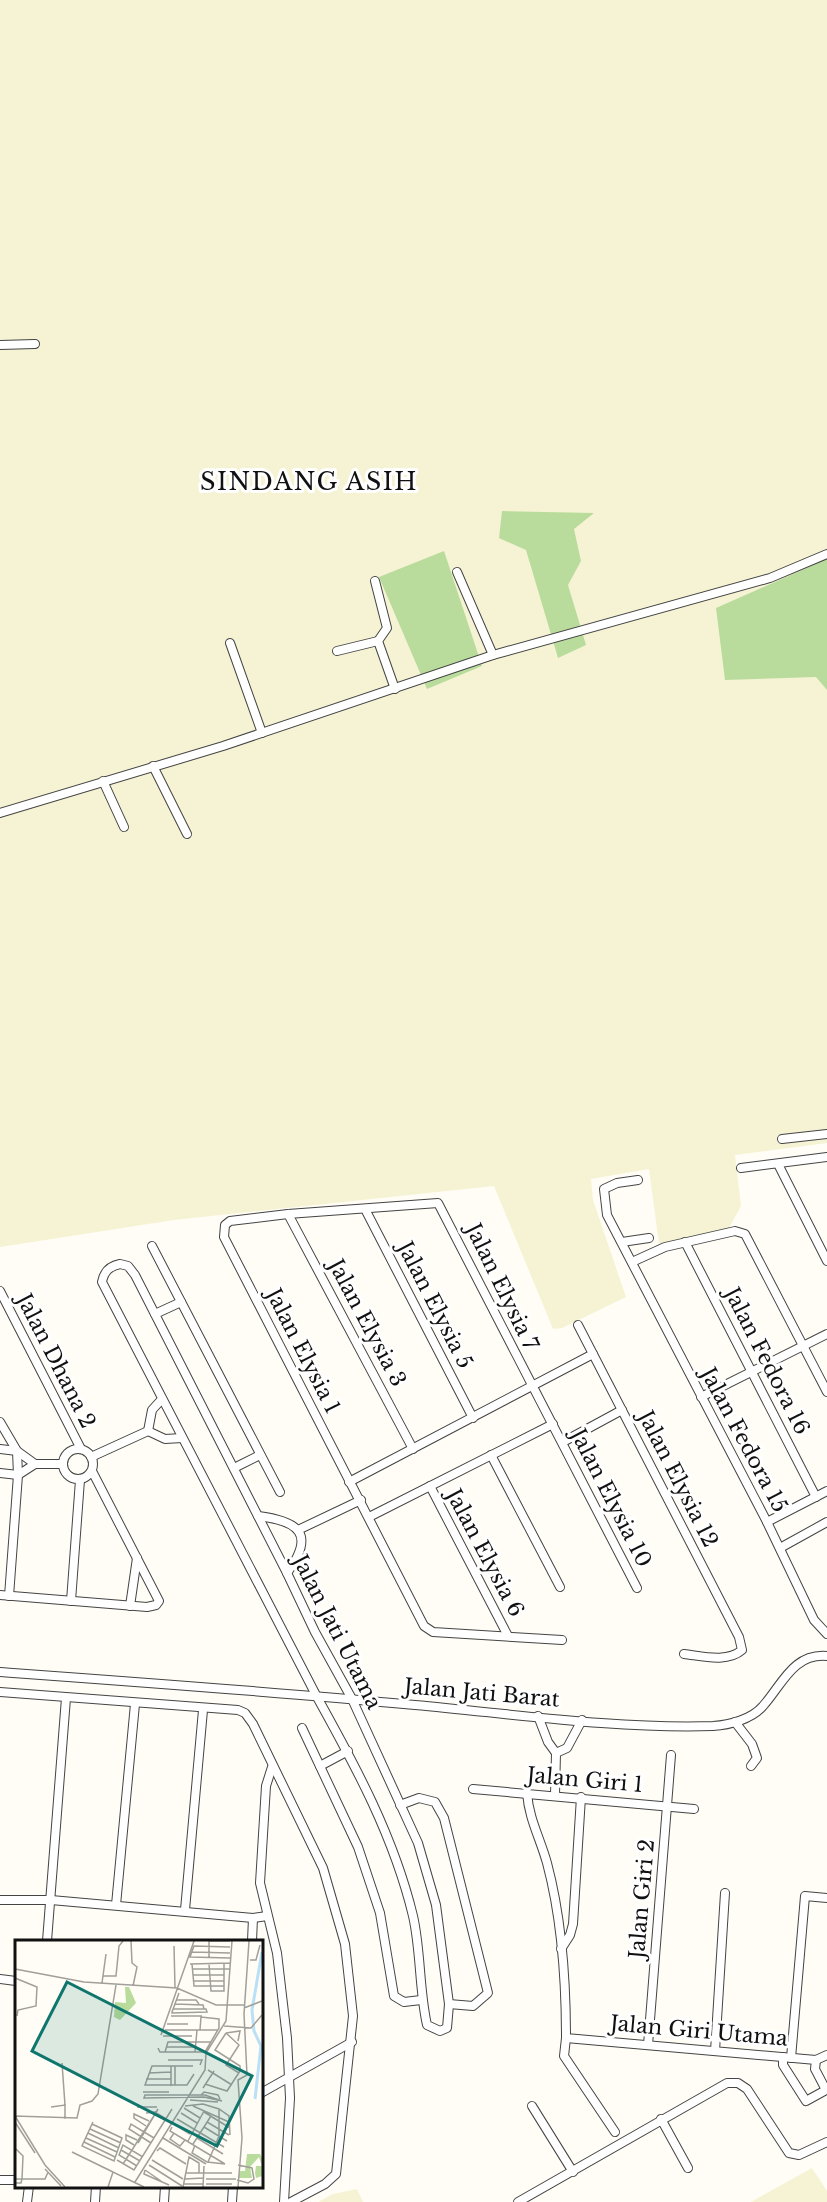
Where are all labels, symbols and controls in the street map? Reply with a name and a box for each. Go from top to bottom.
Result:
district label: SINDANG ASIH [200,467,418,496]
street label: Jalan Elysia 7 [459,1217,544,1355]
street label: Jalan Elysia 5 [390,1234,478,1373]
street label: Jalan Elysia 3 [321,1252,411,1391]
street label: Jalan Fedora 16 [717,1280,815,1439]
street label: Jalan Elysia 1 [259,1282,346,1418]
street label: Jalan Dhana 2 [10,1287,101,1433]
street label: Jalan Fedora 15 [694,1361,793,1517]
street label: Jalan Elysia 12 [631,1404,724,1552]
street label: Jalan Elysia 10 [564,1422,657,1571]
street label: Jalan Elysia 6 [439,1482,530,1621]
street label: Jalan Jati Utama [286,1548,387,1714]
street label: Jalan Jati Barat [400,1673,561,1713]
street label: Jalan Giri 1 [523,1762,644,1798]
street label: Jalan Giri 2 [624,1838,660,1963]
inset map [15,1940,262,2187]
street label: Jalan Giri Utama [606,2010,789,2052]

